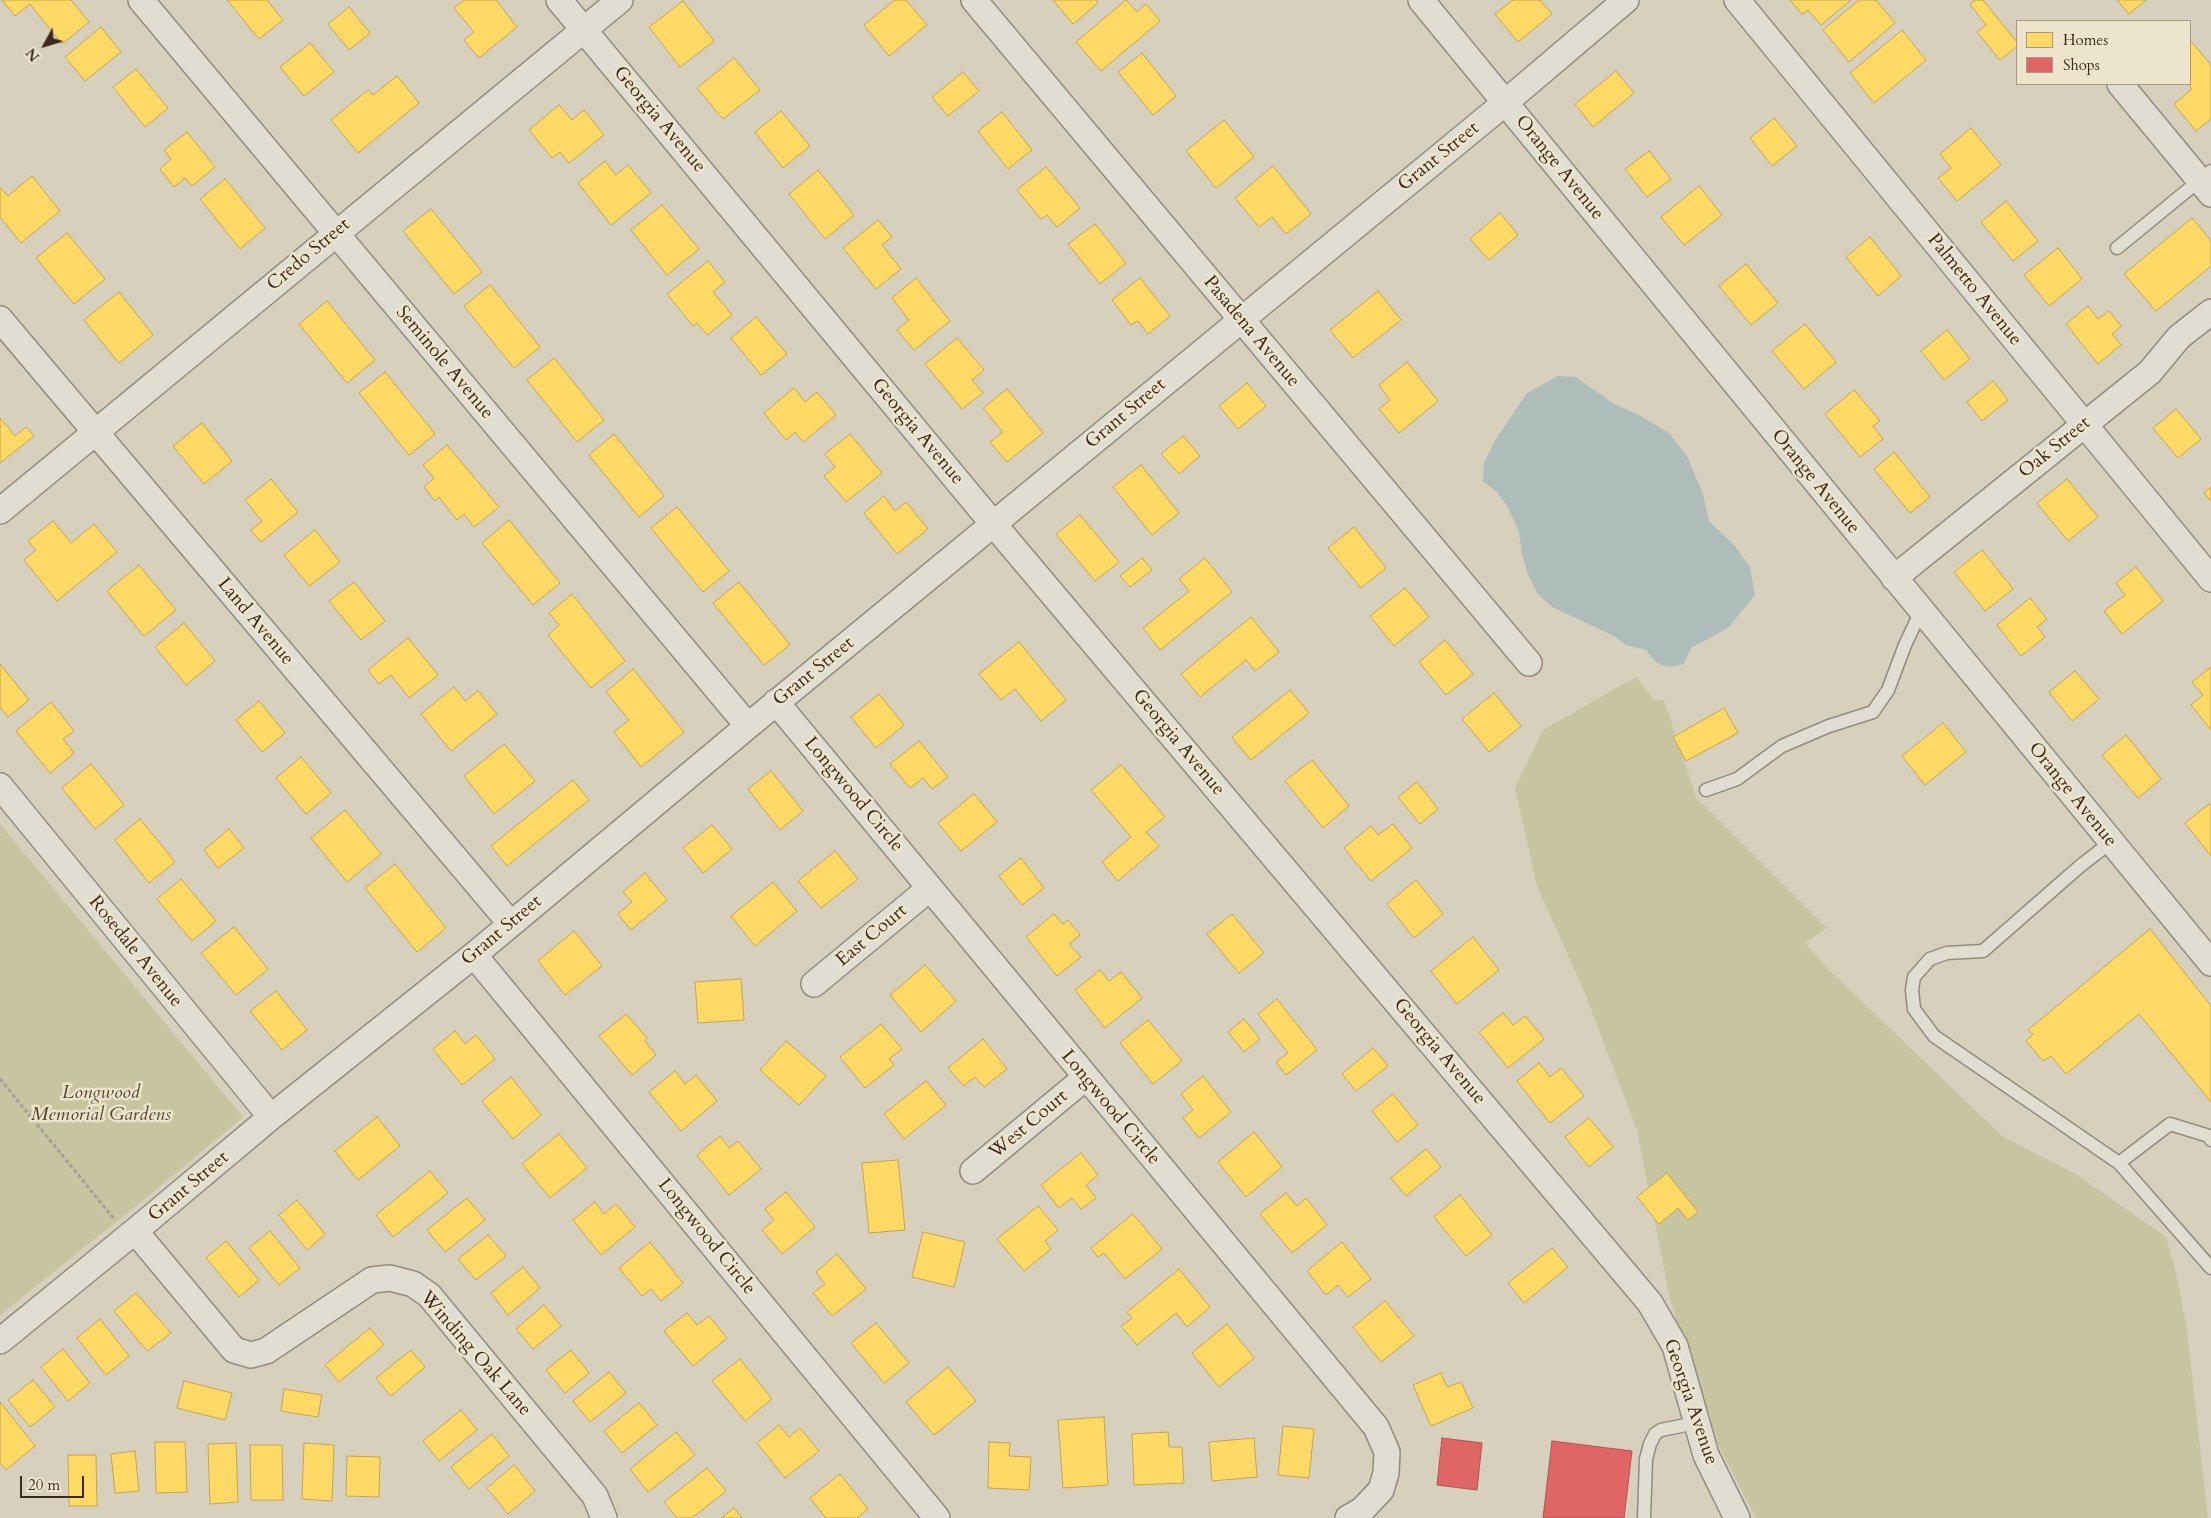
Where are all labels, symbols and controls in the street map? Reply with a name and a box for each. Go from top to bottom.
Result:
north arrow [20,20,70,70]
legend [2016,20,2191,85]
text: Homes [2063,30,2108,50]
text: N [22,44,44,65]
text: Shops [2063,55,2100,75]
street label: Georgia Avenue [608,62,710,178]
street label: Orange Avenue [1510,111,1608,225]
street label: Grant Street [1394,117,1484,197]
street label: Credo Street [263,214,355,296]
street label: Palmetto Avenue [1922,229,2026,351]
street label: Pasadena Avenue [1198,272,1304,392]
street label: Seminole Avenue [390,302,498,424]
street label: Georgia Avenue [866,374,968,490]
street label: Grant Street [1081,374,1171,454]
street label: Oak Street [2015,412,2095,484]
street label: Orange Avenue [1766,425,1864,539]
street label: Land Avenue [212,574,298,670]
street label: Grant Street [769,632,859,712]
street label: Georgia Avenue [1127,685,1229,801]
street label: Longwood Circle [798,733,908,857]
street label: Orange Avenue [2023,738,2121,852]
street label: Grant Street [457,891,547,971]
street label: Rosedale Avenue [83,892,187,1012]
street label: East Court [832,900,912,972]
street label: Georgia Avenue [1388,994,1490,1110]
street label: Longwood Circle [1055,1046,1165,1170]
park label: Longwood Memorial Gardens [31,1083,171,1127]
street label: West Court [985,1086,1073,1164]
street label: Grant Street [144,1147,234,1227]
street label: Longwood Circle [652,1174,760,1300]
street label: Winding Oak Lane [415,1287,535,1421]
street label: Georgia Avenue [1658,1336,1722,1468]
scale bar [22,1466,86,1498]
text: 20 m [28,1475,60,1495]

